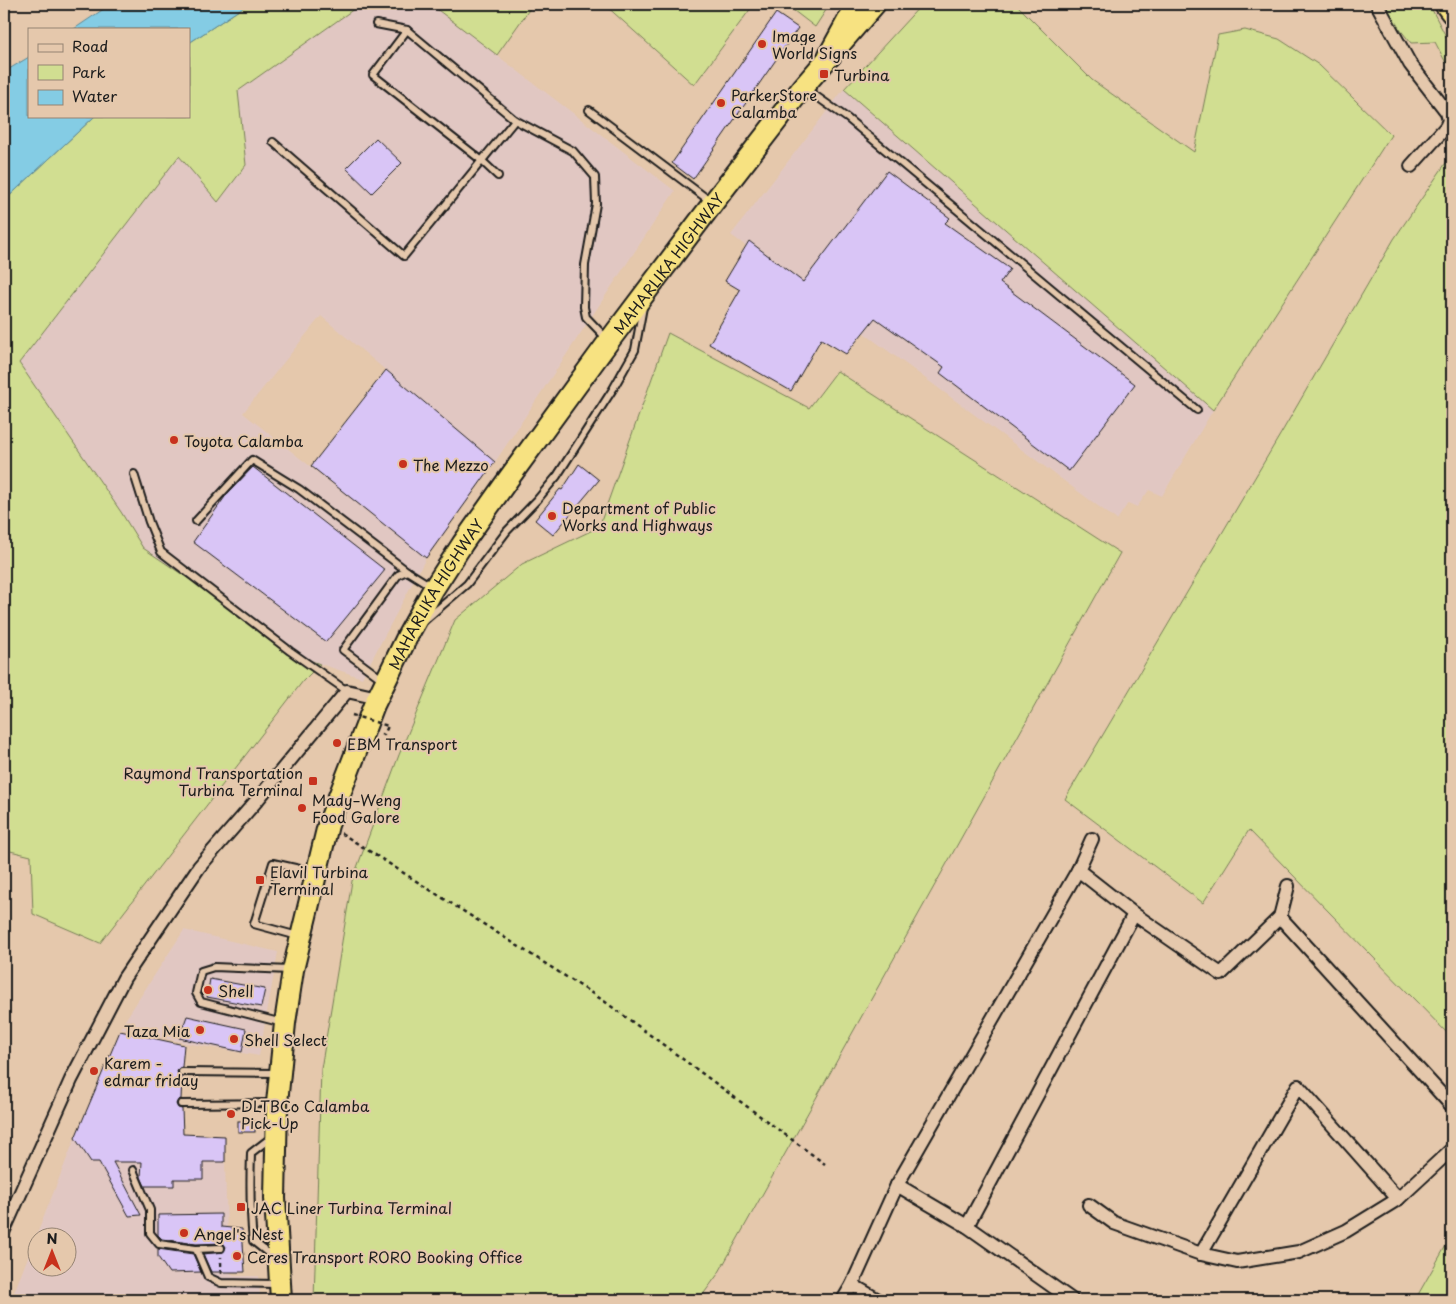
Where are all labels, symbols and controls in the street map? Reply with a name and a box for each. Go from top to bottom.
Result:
place label: Image World Signs [772,24,857,64]
legend [28,28,190,118]
text: Road [72,34,108,57]
marker: Image World Signs [756,38,768,50]
text: Park [72,60,106,83]
place label: Turbina [834,63,890,86]
marker: Turbina [818,68,830,80]
place label: ParkerStore Calamba [731,83,817,123]
text: Water [72,84,117,107]
marker: ParkerStore Calamba [715,97,727,109]
street label: MAHARLIKA HIGHWAY [607,187,729,338]
place label: Toyota Calamba [184,429,304,452]
marker: Toyota Calamba [168,434,180,446]
place label: The Mezzo [413,453,489,476]
marker: The Mezzo [397,458,409,470]
place label: Department of Public Works and Highways [562,496,716,536]
marker: Department of Public Works and Highways [546,510,558,522]
street label: MAHARLIKA HIGHWAY [382,513,489,673]
place label: EBM Transport [347,732,457,755]
marker: EBM Transport [331,737,343,749]
place label: Raymond Transportation Turbina Terminal [123,761,303,801]
marker: Raymond Transportation Turbina Terminal [307,775,319,787]
place label: Mady–Weng Food Galore [312,788,401,828]
marker: Mady–Weng Food Galore [296,802,308,814]
place label: Elavil Turbina Terminal [270,860,369,900]
marker: Elavil Turbina Terminal [254,874,266,886]
place label: Shell [218,979,253,1002]
marker: Shell [202,984,214,996]
place label: Taza Mia [124,1019,191,1042]
marker: Taza Mia [194,1024,206,1036]
place label: Shell Select [244,1028,327,1051]
marker: Shell Select [228,1033,240,1045]
place label: Karem - edmar friday [104,1051,199,1091]
marker: Karem - edmar friday [88,1065,100,1077]
place label: DLTBCo Calamba Pick-Up [241,1094,370,1134]
marker: DLTBCo Calamba Pick-Up [225,1108,237,1120]
place label: JAC Liner Turbina Terminal [251,1196,452,1219]
marker: JAC Liner Turbina Terminal [235,1201,247,1213]
place label: Angel's Nest [194,1222,283,1245]
north arrow [28,1226,78,1276]
marker: Angel's Nest [178,1227,190,1239]
text: N [46,1228,58,1249]
place label: Ceres Transport RORO Booking Office [247,1245,522,1268]
marker: Ceres Transport RORO Booking Office [231,1250,243,1262]

